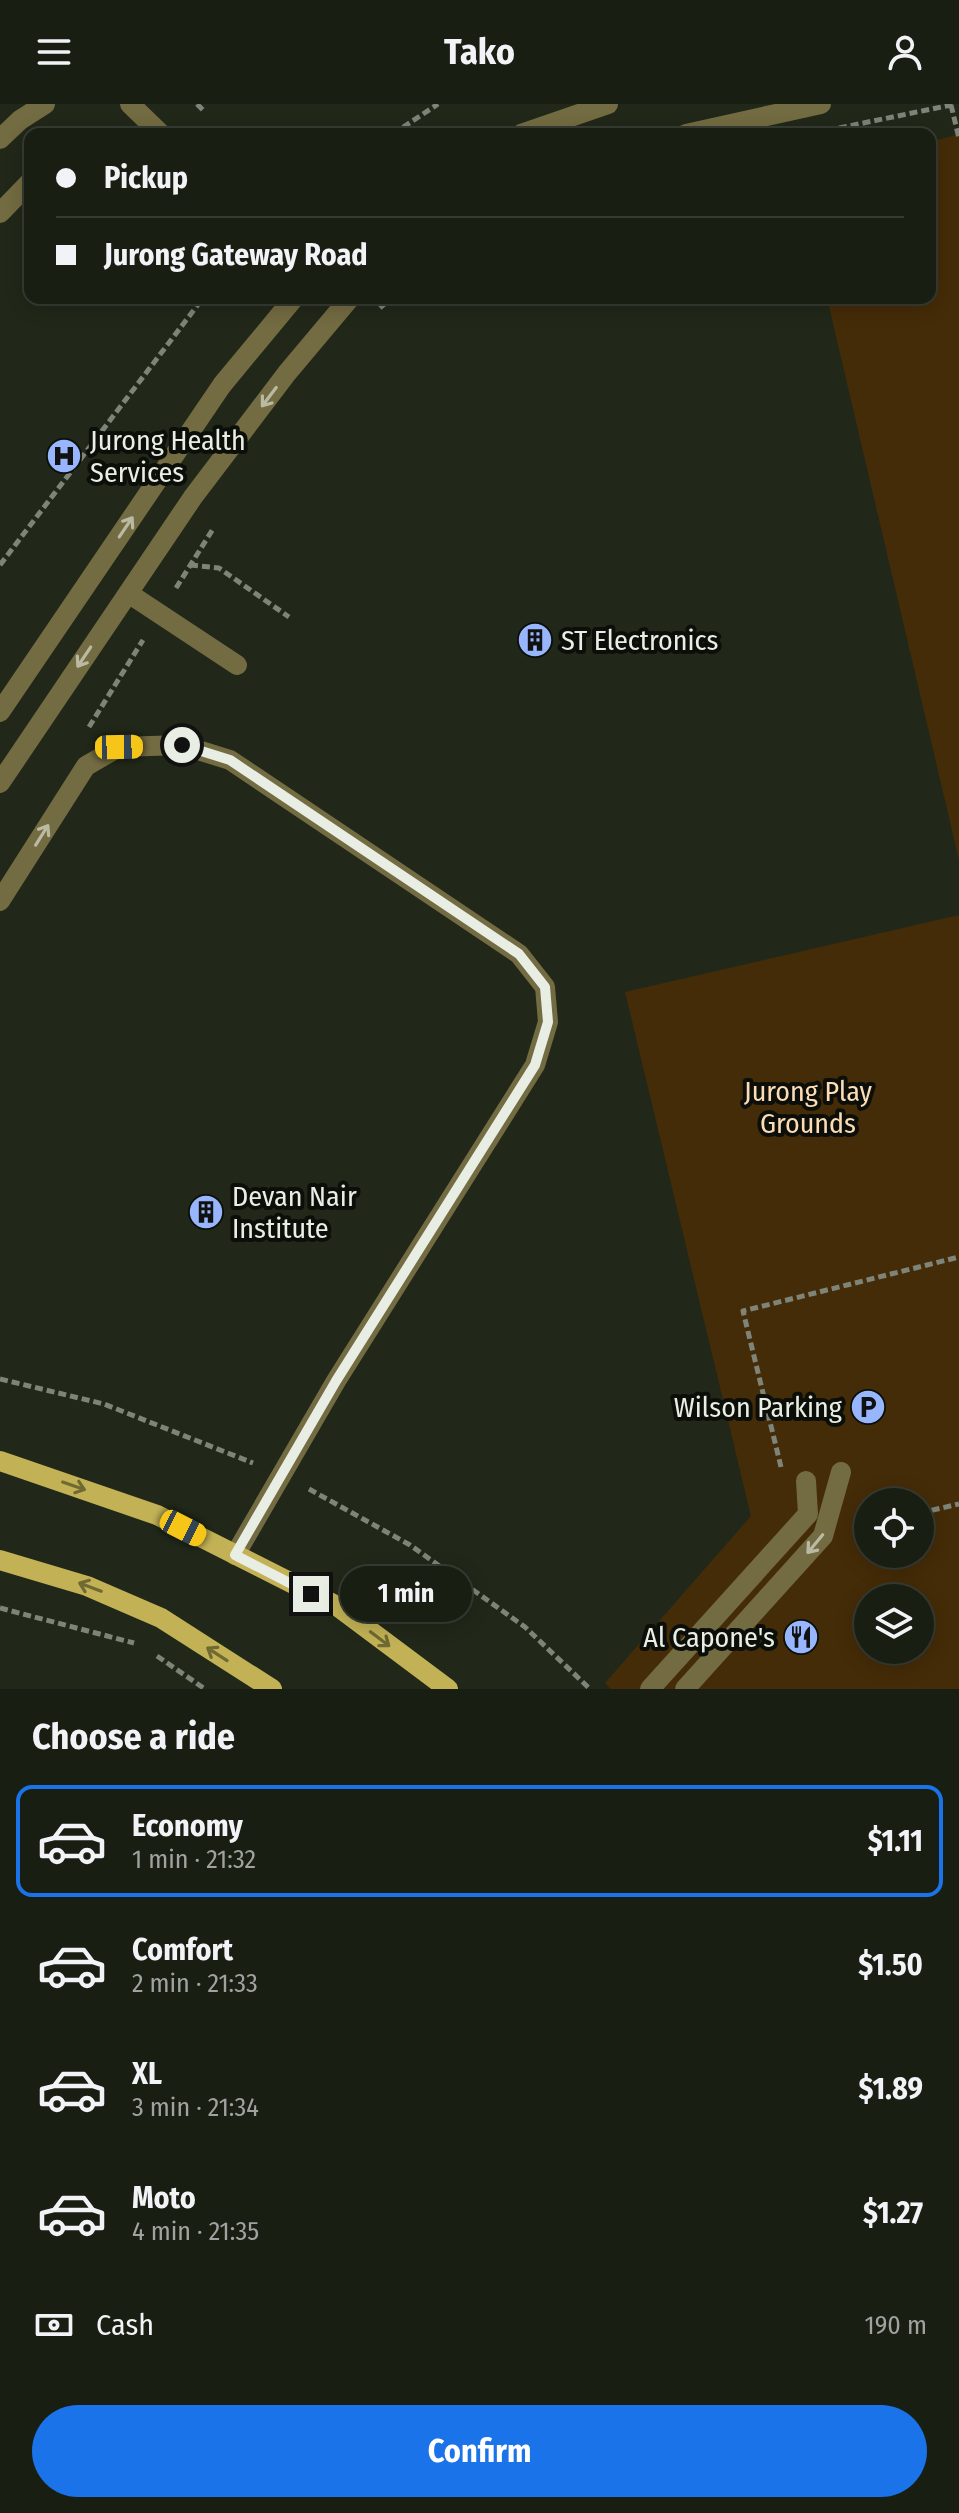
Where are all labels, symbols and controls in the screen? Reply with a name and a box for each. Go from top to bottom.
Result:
icon: menu [32,30,76,74]
text: Tako [444,30,515,74]
icon: person [883,30,927,74]
text: Pickup [104,160,188,196]
text: Jurong Gateway Road [104,237,368,273]
one-way arrow [261,385,278,407]
place label: Jurong Health Services [90,424,246,489]
hospital icon: Jurong Health Services [45,437,83,475]
one-way arrow [118,516,134,538]
building icon: ST Electronics [516,621,554,659]
place label: ST Electronics [561,624,718,657]
one-way arrow [76,646,92,668]
route start [164,727,200,763]
car [95,735,143,759]
one-way arrow [34,824,50,847]
park label: Jurong Play Grounds [744,1075,872,1140]
place label: Devan Nair Institute [232,1180,357,1245]
building icon: Devan Nair Institute [187,1193,225,1231]
parking icon: Wilson Parking [849,1388,887,1426]
place label: Wilson Parking [674,1391,843,1424]
one-way arrow [61,1480,86,1495]
map controls [854,1488,934,1664]
button: locate [854,1488,934,1568]
car [156,1506,210,1550]
one-way arrow [807,1533,824,1554]
callout: 1 min [339,1566,471,1622]
route end [293,1576,329,1612]
text: 1 min [378,1578,434,1609]
one-way arrow [78,1579,102,1593]
button: layers [854,1584,934,1664]
restaurant icon: Al Capone's [782,1618,820,1656]
place label: Al Capone's [643,1621,775,1654]
one-way arrow [369,1631,391,1647]
one-way arrow [206,1645,228,1662]
text: Choose a ride [32,1715,235,1759]
icon: car [36,1805,108,1877]
text: Economy [132,1808,243,1844]
text: $1.11 [868,1823,923,1859]
text: 1 min · 21:32 [132,1844,256,1875]
icon: car [36,1929,108,2001]
text: Comfort [132,1932,233,1968]
text: $1.50 [858,1947,923,1983]
text: 2 min · 21:33 [132,1968,258,1999]
icon: car [36,2053,108,2125]
text: XL [132,2056,162,2092]
text: $1.89 [859,2071,923,2107]
text: 3 min · 21:34 [132,2092,259,2123]
icon: car [36,2177,108,2249]
text: Moto [132,2180,196,2216]
text: $1.27 [863,2195,923,2231]
text: 4 min · 21:35 [132,2216,259,2247]
icon: cash [32,2303,76,2347]
text: Cash [96,2307,154,2343]
text: 190 m [865,2310,927,2341]
button: Confirm [32,2405,927,2497]

